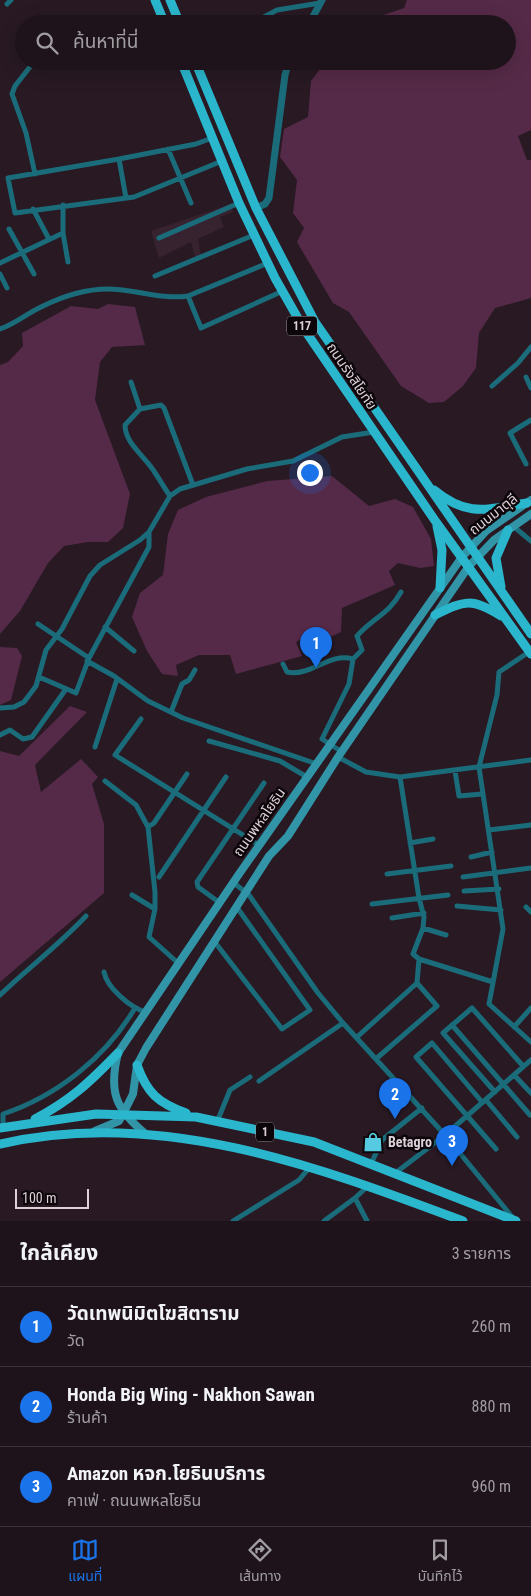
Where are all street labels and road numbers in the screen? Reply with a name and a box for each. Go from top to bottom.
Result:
road number: 117 [287,316,317,336]
street label: ถนนรังสิโยทัย [324,340,380,412]
street label: ถนนมาตุลี [466,490,521,539]
street label: ถนนพหลโยธิน [230,785,288,859]
road number: 1 [256,1122,274,1142]

